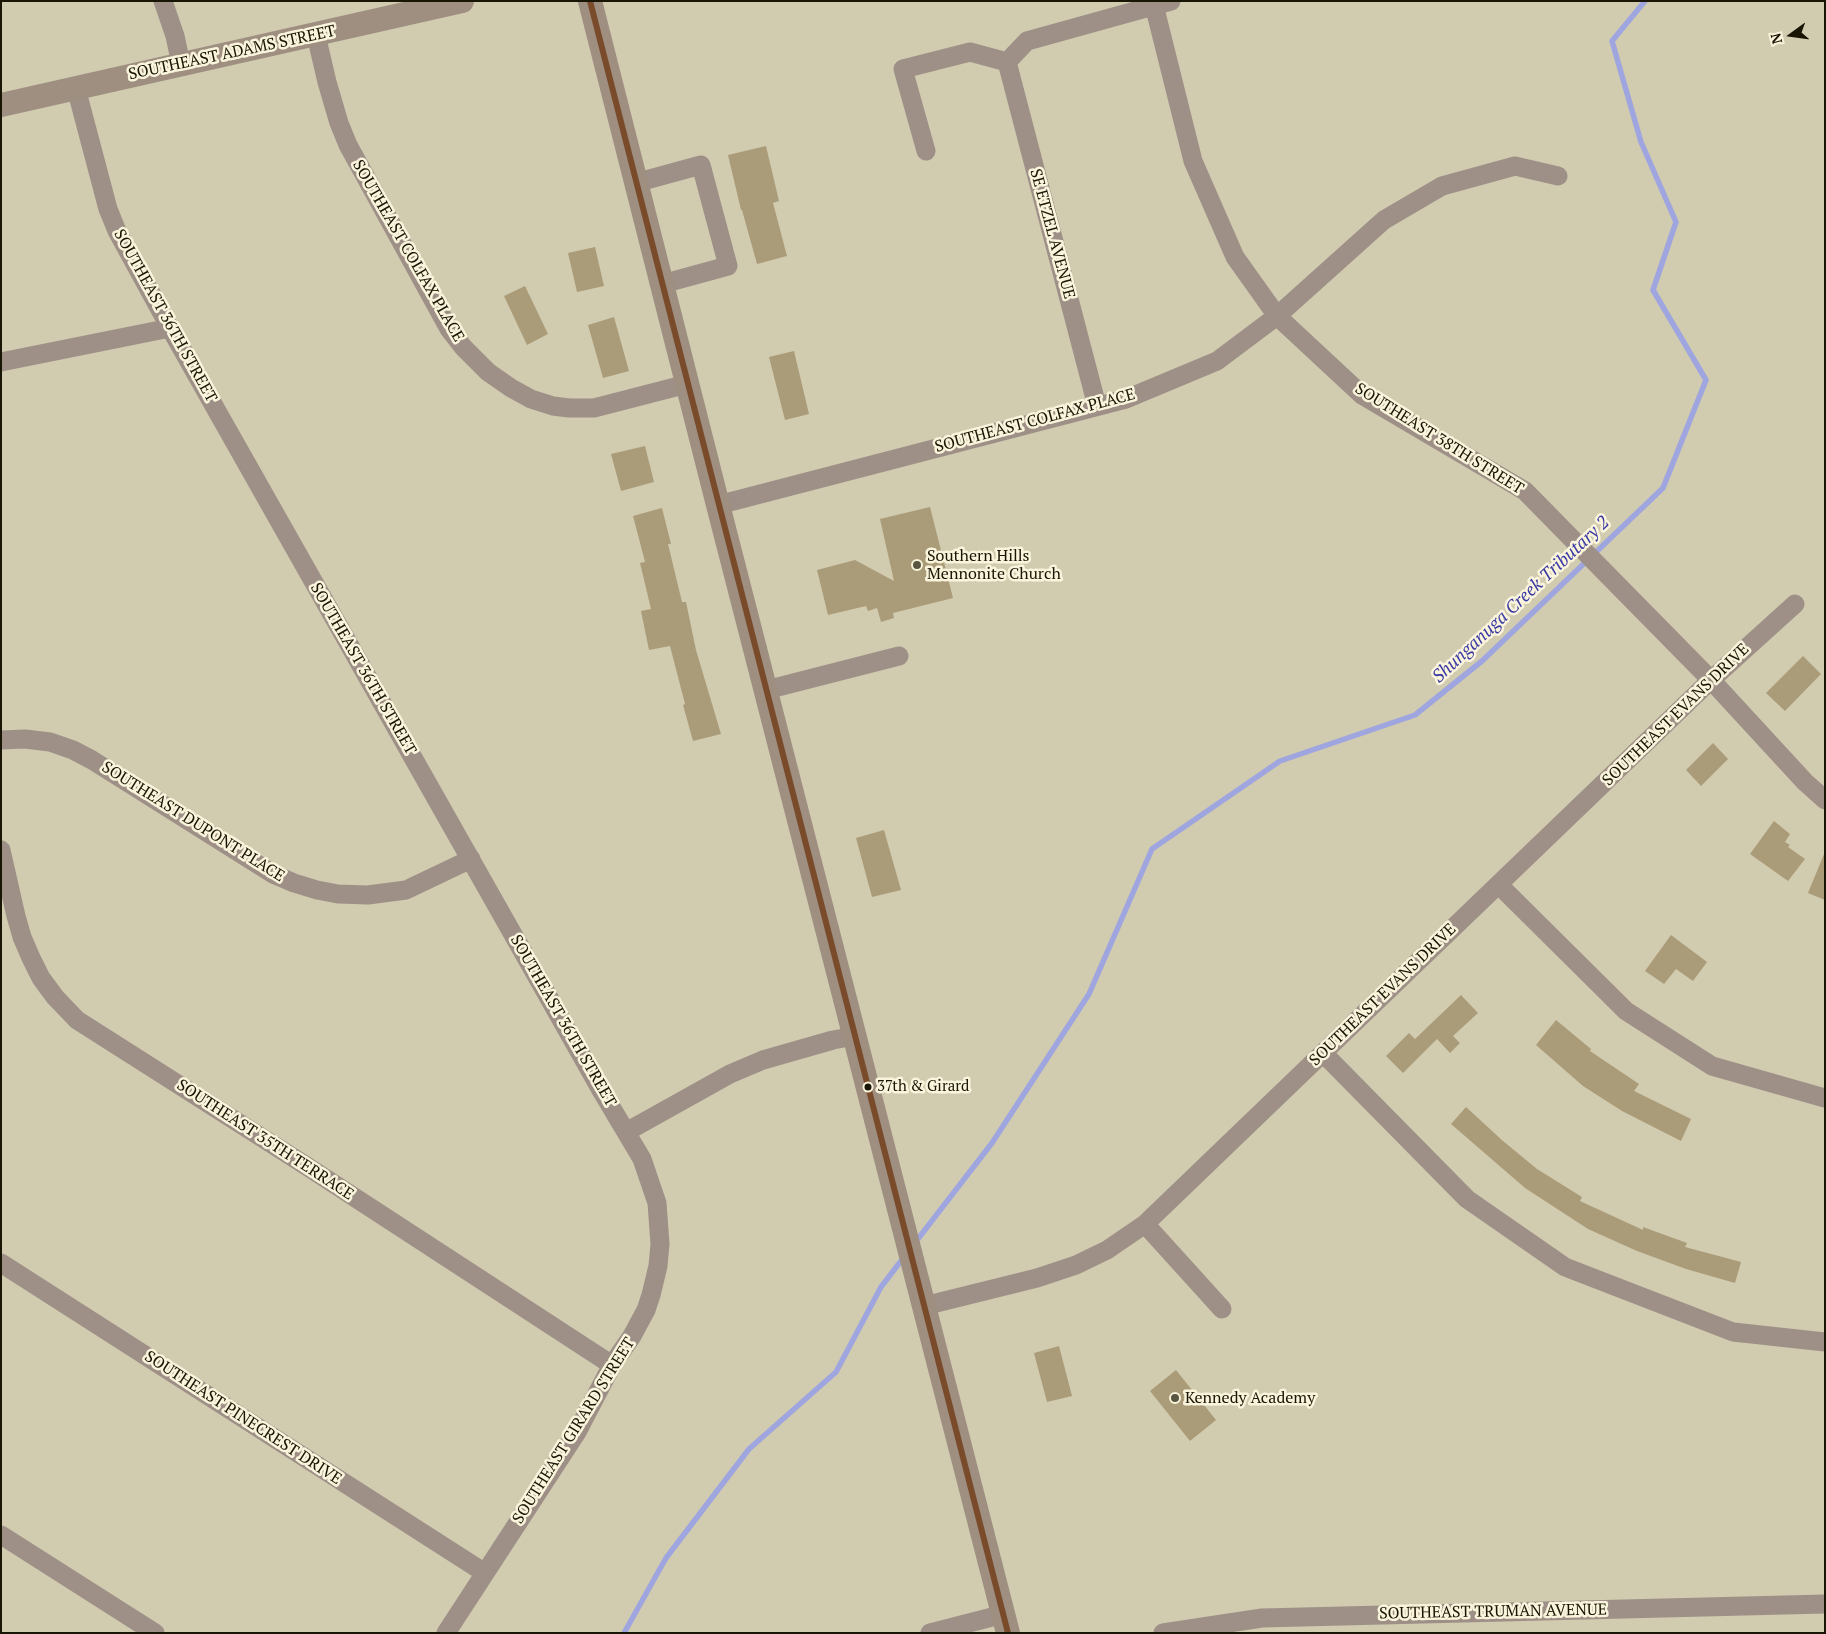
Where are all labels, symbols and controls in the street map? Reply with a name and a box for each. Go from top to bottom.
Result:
north arrow [1766,10,1816,60]
street label: SOUTHEAST ADAMS STREET [127,22,337,84]
text: N [1765,31,1786,46]
street label: SOUTHEAST COLFAX PLACE [348,157,468,345]
street label: SE ETZEL AVENUE [1025,167,1079,301]
street label: SOUTHEAST 36TH STREET [109,226,221,406]
street label: SOUTHEAST 38TH STREET [1351,379,1527,499]
street label: SOUTHEAST COLFAX PLACE [933,385,1137,457]
water label: Shunganuga Creek Tributary 2 [1428,512,1614,688]
place label: Southern Hills Mennonite Church [927,546,1061,584]
marker: Southern Hills Mennonite Church [911,559,923,571]
street label: SOUTHEAST 36TH STREET [306,580,420,758]
street label: SOUTHEAST EVANS DRIVE [1599,640,1753,790]
street label: SOUTHEAST DUPONT PLACE [98,758,288,886]
street label: SOUTHEAST EVANS DRIVE [1306,920,1460,1070]
street label: SOUTHEAST 36TH STREET [506,932,620,1110]
street label: SOUTHEAST 35TH TERRACE [173,1076,357,1204]
place label: 37th & Girard [877,1078,969,1096]
marker: 37th & Girard [863,1082,873,1092]
street label: SOUTHEAST GIRARD STREET [509,1334,639,1528]
street label: SOUTHEAST PINECREST DRIVE [141,1347,345,1489]
place label: Kennedy Academy [1185,1388,1315,1408]
marker: Kennedy Academy [1169,1392,1181,1404]
street label: SOUTHEAST TRUMAN AVENUE [1379,1600,1607,1624]

